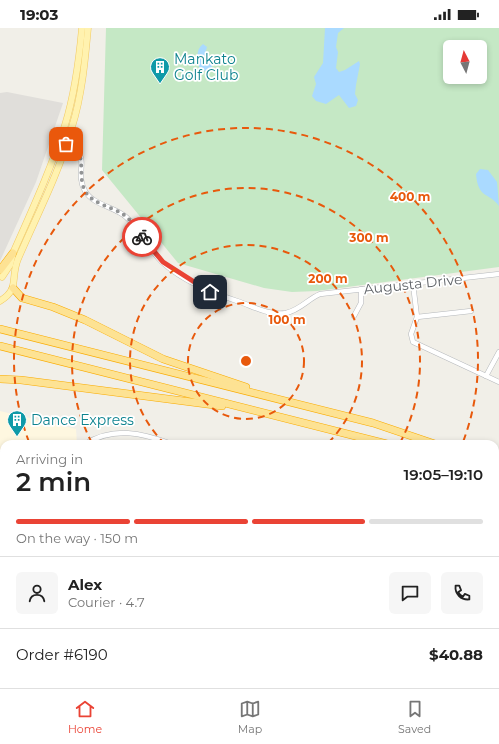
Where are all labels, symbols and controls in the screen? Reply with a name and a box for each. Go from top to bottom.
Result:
text: 19:03 [20,5,58,24]
north arrow [443,40,487,84]
map controls [443,40,487,84]
place label: Mankato Golf Club [174,50,238,84]
building icon: Mankato Golf Club [149,56,171,84]
pin [49,127,83,161]
icon: bag [55,133,77,155]
text: 400 m [390,189,430,204]
courier [122,217,162,257]
icon: bike [131,226,153,248]
text: 300 m [348,230,389,245]
street label: Augusta Drive [363,270,463,298]
text: 200 m [308,271,348,286]
pin [193,275,227,309]
icon: home [199,281,221,303]
text: 100 m [269,312,305,327]
centre of rings [239,354,253,368]
building icon: Dance Express [6,409,28,437]
place label: Dance Express [31,411,134,429]
text: Arriving in [16,451,83,467]
text: 19:05–19:10 [404,465,483,484]
text: 2 min [16,466,91,498]
text: On the way · 150 m [16,530,138,546]
button: person [16,572,58,614]
button: chat [389,572,431,614]
button: phone [441,572,483,614]
text: Alex [68,575,102,594]
text: Courier · 4.7 [68,594,145,610]
text: Order #6190 [16,645,108,664]
text: $40.88 [429,645,483,664]
tab: Home [68,698,102,736]
tab: Map [238,698,262,736]
tab: Saved [398,698,431,736]

